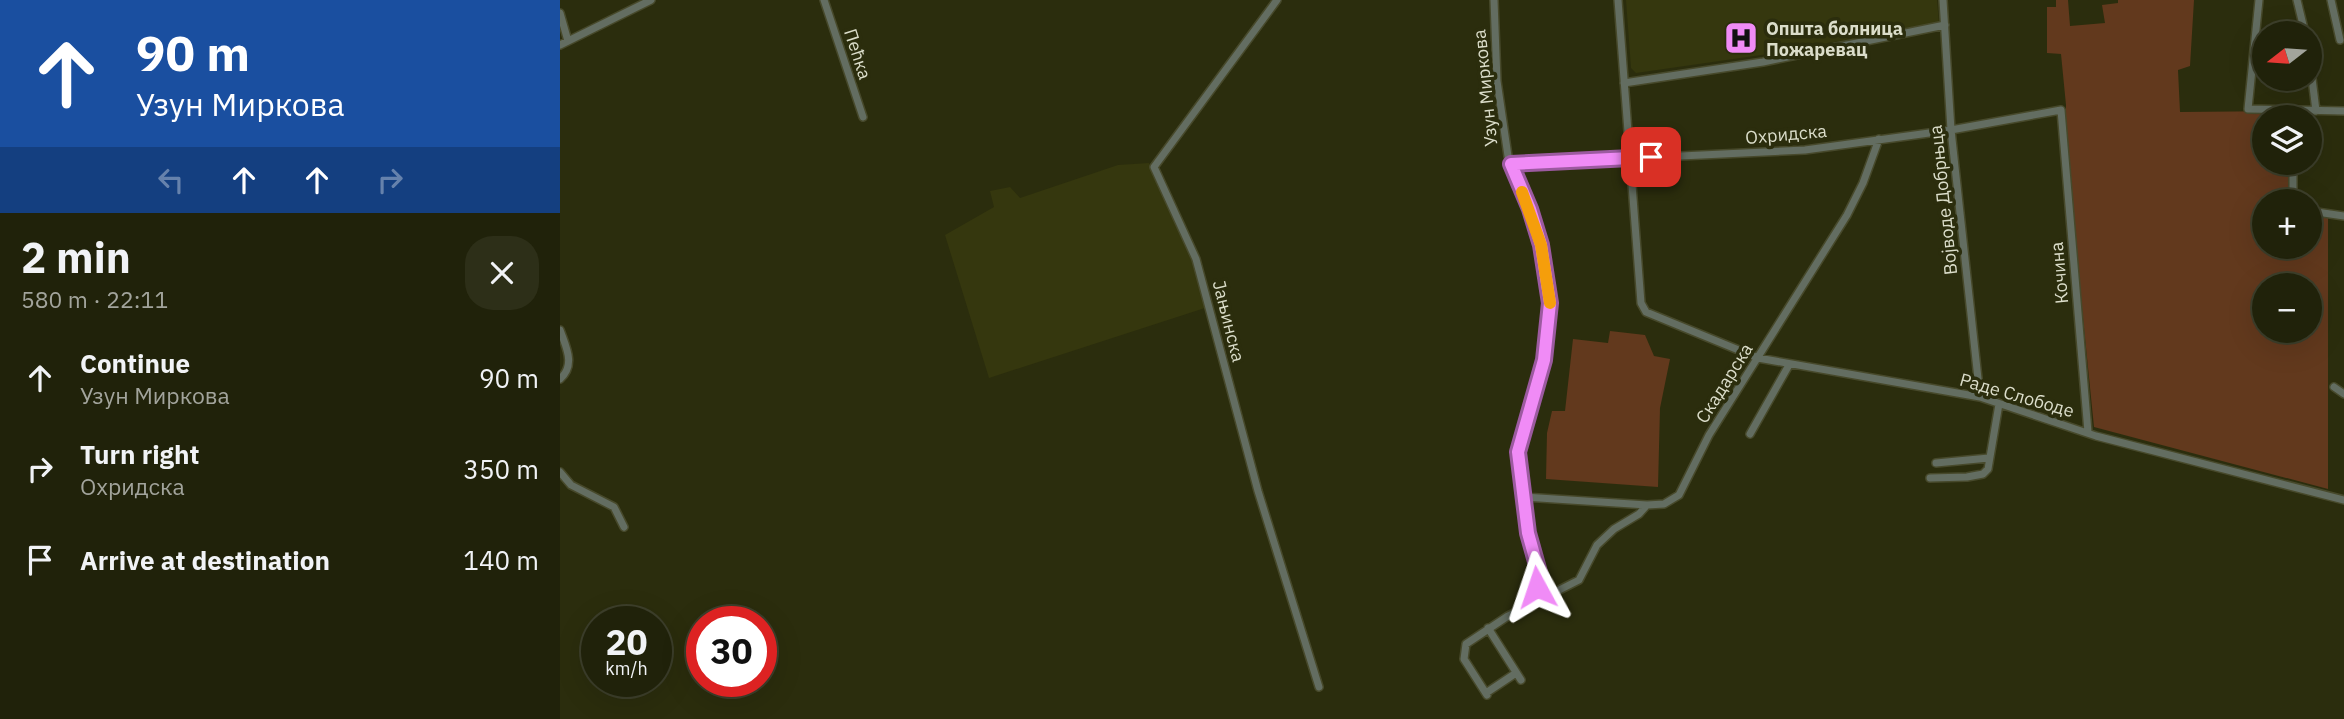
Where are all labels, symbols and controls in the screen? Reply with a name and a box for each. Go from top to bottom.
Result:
place label: Општа болница Пожаревац [1766,17,1903,61]
hospital icon: Општа болница Пожаревац [1722,19,1760,57]
text: 90 m [136,21,250,84]
north arrow [2252,21,2322,91]
map controls [2252,21,2322,343]
street label: Пећка [839,26,877,83]
icon: ahead [21,28,112,119]
street label: Узун Миркова [1467,28,1503,148]
text: Узун Миркова [136,83,344,125]
button: layers [2252,105,2322,175]
street label: Охридска [1744,119,1828,149]
street label: Војводе Добрњца [1924,124,1962,276]
pin [1621,127,1681,187]
icon: arrive [1632,138,1670,176]
icon: left [152,161,190,199]
icon: ahead [225,161,263,199]
icon: ahead [298,161,336,199]
icon: right [371,161,409,199]
button: + [2252,189,2322,259]
text: 2 min [21,230,131,285]
button: close [465,236,539,310]
street label: Кочина [2045,241,2073,305]
button: − [2252,273,2322,343]
street label: Јањинска [1208,278,1250,365]
text: 580 m · 22:11 [21,284,168,314]
street label: Скадарска [1690,338,1758,427]
text: Continue [80,346,190,380]
icon: ahead [21,359,59,397]
text: 90 m [479,361,539,395]
street label: Раде Слободе [1957,368,2077,422]
text: Узун Миркова [80,380,230,410]
text: Turn right [80,437,199,471]
icon: right [21,450,59,488]
text: 350 m [463,452,539,486]
text: Охридска [80,471,185,501]
icon: arrive [21,541,59,579]
text: Arrive at destination [80,543,330,577]
text: 140 m [463,543,539,577]
position arrow [1500,550,1574,624]
speed limit sign: 30 [686,606,777,697]
text: 20 [605,619,648,665]
text: km/h [605,657,648,680]

